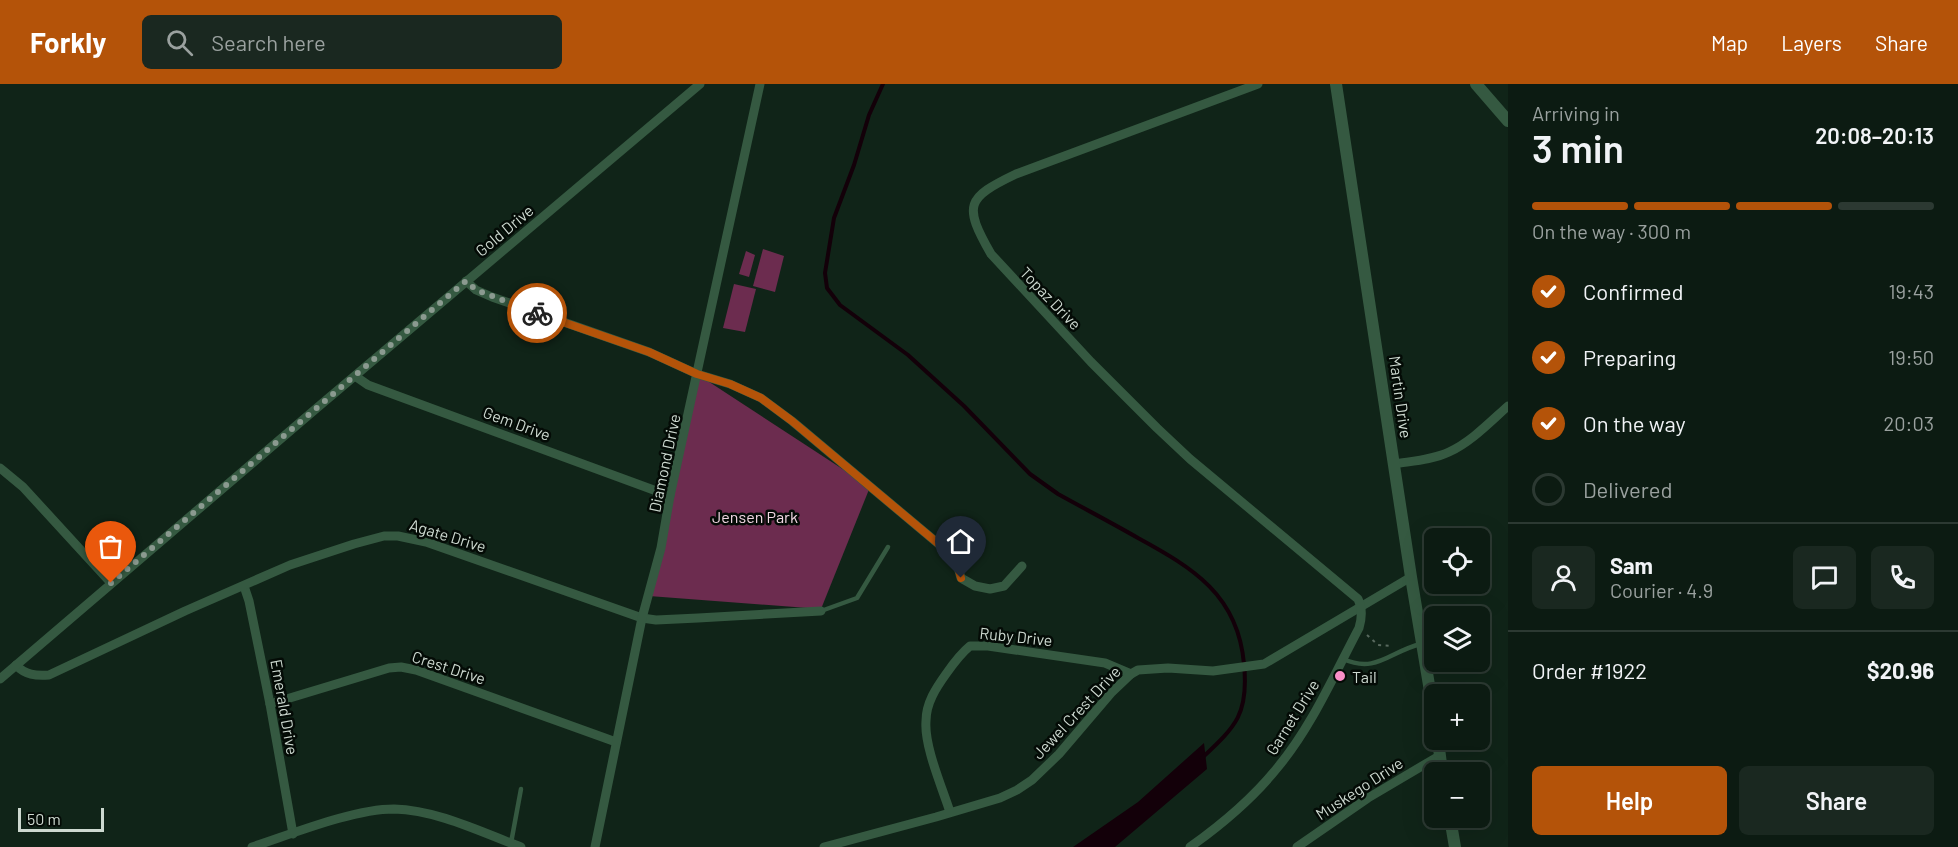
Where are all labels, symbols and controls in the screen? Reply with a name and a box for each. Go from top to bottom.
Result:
search box [142,15,562,69]
text: Forkly [30,25,106,59]
icon: search [163,26,196,59]
text: Search here [211,29,326,55]
text: Map [1711,30,1748,55]
text: Layers [1781,30,1842,55]
text: Share [1875,30,1928,55]
text: Arriving in [1532,101,1620,125]
text: 20:08–20:13 [1815,122,1934,148]
text: 3 min [1532,124,1624,171]
street label: Gold Drive [471,200,537,260]
text: On the way · 300 m [1532,219,1691,243]
street label: Topaz Drive [1016,263,1086,333]
icon: check [1532,275,1565,308]
text: Confirmed [1583,278,1683,304]
text: 19:43 [1888,279,1934,303]
courier [507,283,567,343]
icon: bike [521,297,554,330]
icon: check [1532,341,1565,374]
text: Preparing [1583,344,1676,370]
text: 19:50 [1888,345,1934,369]
street label: Martin Drive [1386,355,1416,439]
street label: Gem Drive [481,402,553,444]
icon: check [1532,407,1565,440]
text: On the way [1583,410,1686,436]
text: 20:03 [1884,411,1934,435]
street label: Diamond Drive [644,412,684,514]
text: Delivered [1583,476,1672,502]
park label: Jensen Park [712,507,798,526]
street label: Agate Drive [407,514,489,556]
pin [935,516,986,578]
pin [85,521,136,583]
icon: home [944,525,977,558]
map controls [1424,528,1490,828]
button: locate [1424,528,1490,594]
icon: bag [94,530,127,563]
button: person [1532,546,1595,609]
button: chat [1793,546,1856,609]
button: phone [1871,546,1934,609]
text: Sam [1610,552,1653,578]
text: Courier · 4.9 [1610,578,1713,602]
button: layers [1424,606,1490,672]
street label: Ruby Drive [979,623,1053,649]
street label: Crest Drive [410,646,488,688]
text: Order #1922 [1532,657,1647,683]
text: $20.96 [1867,657,1934,683]
street label: Emerald Drive [267,658,303,756]
street label: Jewel Crest Drive [1028,661,1124,763]
place label: Tail [1352,667,1377,686]
marker: Tail [1333,669,1347,683]
street label: Garnet Drive [1261,676,1323,758]
button: + [1424,684,1490,750]
street label: Muskego Drive [1312,753,1406,823]
button: − [1424,762,1490,828]
button: Help [1532,766,1727,835]
button: Share [1739,766,1934,835]
scale bar [18,805,104,832]
text: 50 m [27,809,61,828]

